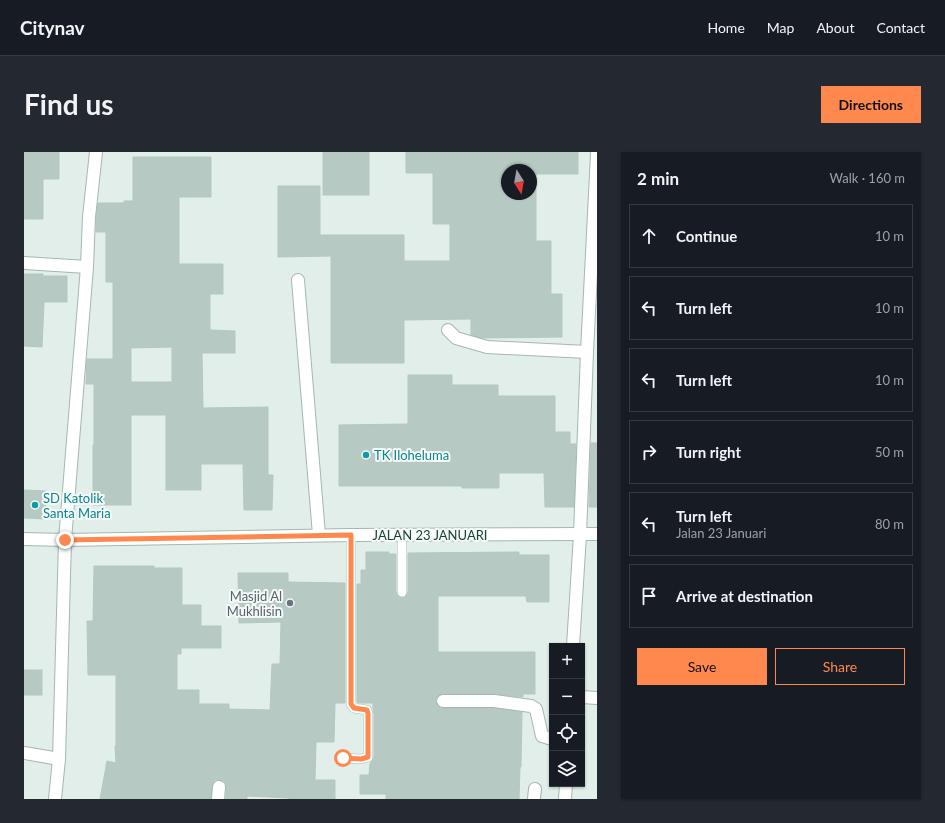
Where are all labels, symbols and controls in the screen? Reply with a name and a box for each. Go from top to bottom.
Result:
text: Citynav [20,16,85,39]
text: Home [707,19,745,36]
text: Map [767,19,794,36]
text: About [816,19,854,36]
text: Contact [876,19,925,36]
button: Directions [821,86,921,123]
text: Find us [24,87,114,121]
north arrow [501,164,537,200]
text: 2 min [637,168,679,189]
text: Walk · 160 m [829,170,905,186]
icon: ahead [638,225,660,247]
text: Continue [676,227,737,245]
text: 10 m [875,228,904,244]
icon: left [638,297,660,319]
text: Turn left [676,299,732,317]
text: 10 m [875,300,904,316]
icon: left [638,369,660,391]
text: Turn left [676,371,732,389]
text: 10 m [875,372,904,388]
icon: right [638,441,660,463]
text: Turn right [676,443,741,461]
text: 50 m [875,444,904,460]
place label: TK Iloheluma [374,447,449,463]
marker: TK Iloheluma [361,450,371,460]
place label: SD Katolik Santa Maria [43,490,111,521]
marker: SD Katolik Santa Maria [30,500,40,510]
text: Turn left [676,507,732,525]
icon: left [638,513,660,535]
text: 80 m [875,516,904,532]
text: Jalan 23 Januari [676,525,766,541]
street label: JALAN 23 JANUARI [373,527,487,543]
route end [56,531,74,549]
icon: arrive [638,585,660,607]
text: Arrive at destination [676,587,813,605]
place label: Masjid Al Mukhlisin [227,588,282,619]
marker: Masjid Al Mukhlisin [285,598,295,608]
map controls [549,643,585,787]
button: + [549,643,585,679]
button: Save [637,648,767,685]
button: Share [775,648,905,685]
button: − [549,679,585,715]
button: locate [549,715,585,751]
route start [334,749,352,767]
button: layers [549,751,585,787]

